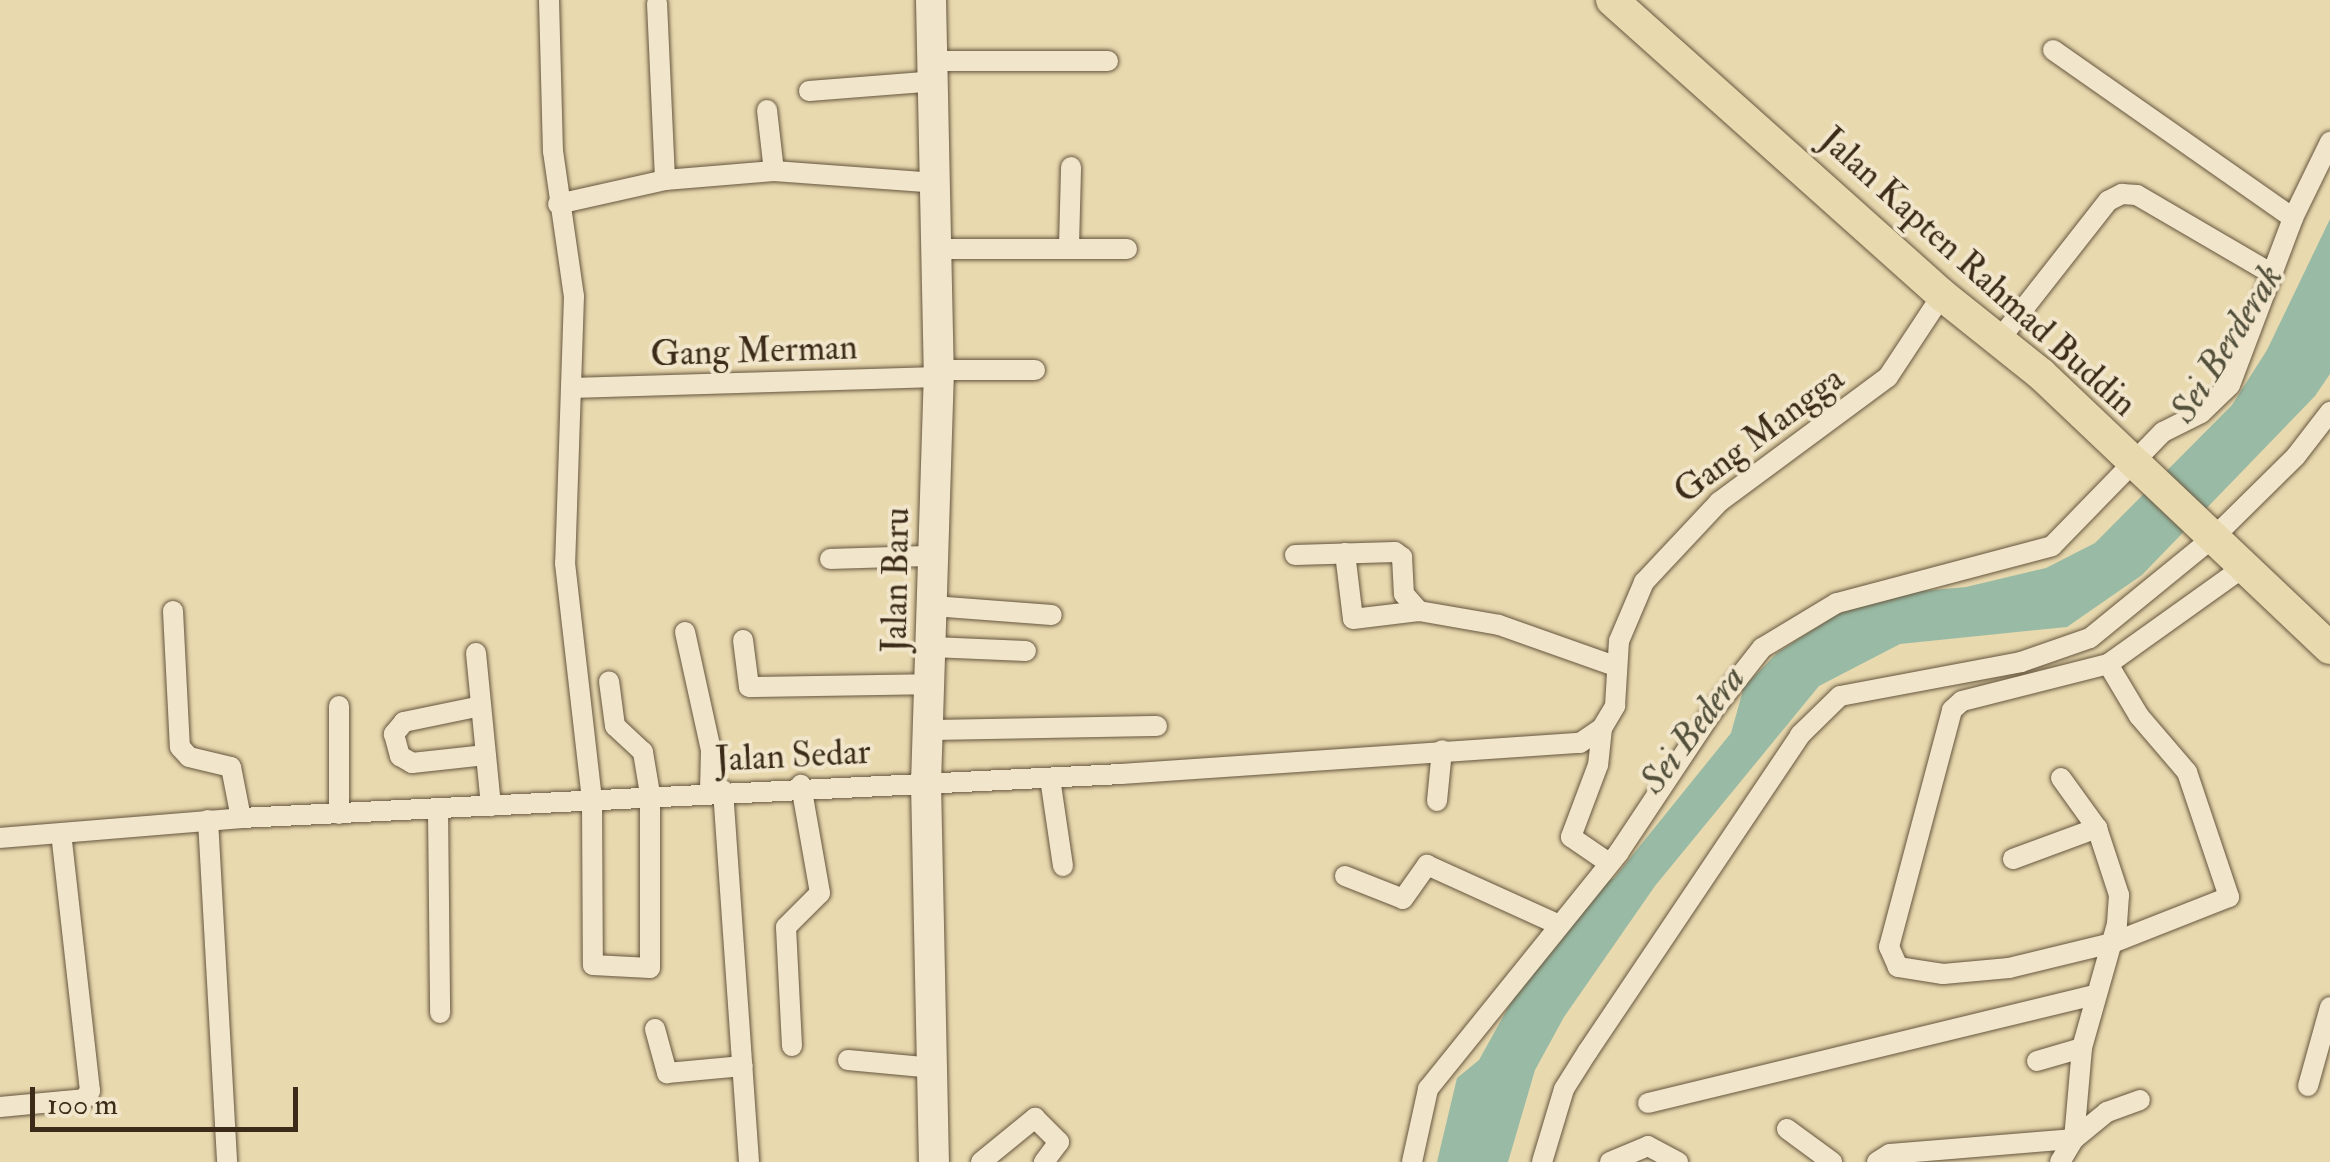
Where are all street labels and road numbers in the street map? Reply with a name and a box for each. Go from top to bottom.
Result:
street label: Jalan Kapten Rahmad Buddin [1811,119,2145,425]
street label: Gang Merman [650,326,858,376]
street label: Gang Mangga [1666,358,1852,512]
street label: Jalan Baru [874,507,918,653]
street label: Jalan Sedar [714,731,872,781]

